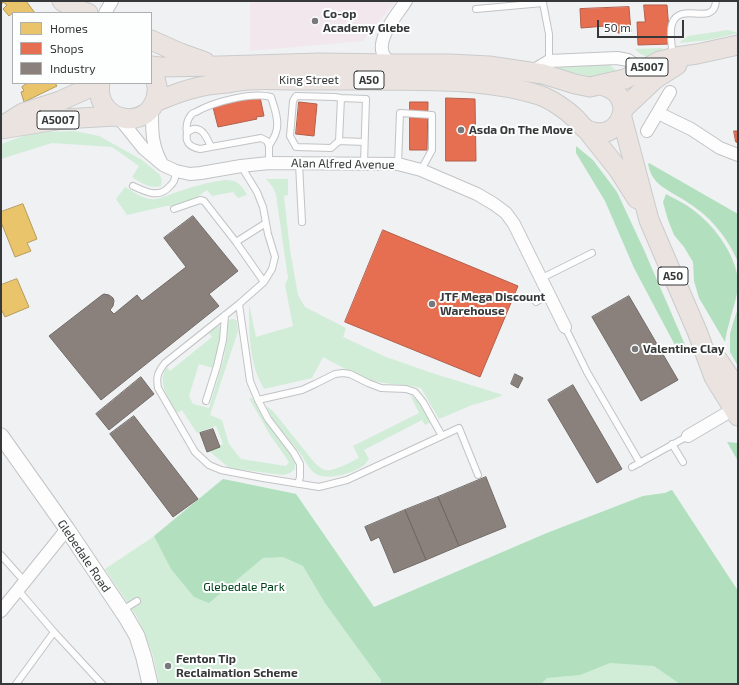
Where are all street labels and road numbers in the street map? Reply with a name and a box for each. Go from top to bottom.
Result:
road number: A5007 [626,58,668,76]
road number: A50 [354,71,384,89]
street label: King Street [279,73,339,87]
road number: A5007 [37,111,79,129]
street label: Alan Alfred Avenue [291,156,395,172]
road number: A50 [658,267,688,285]
street label: Glebedale Road [54,517,114,595]

